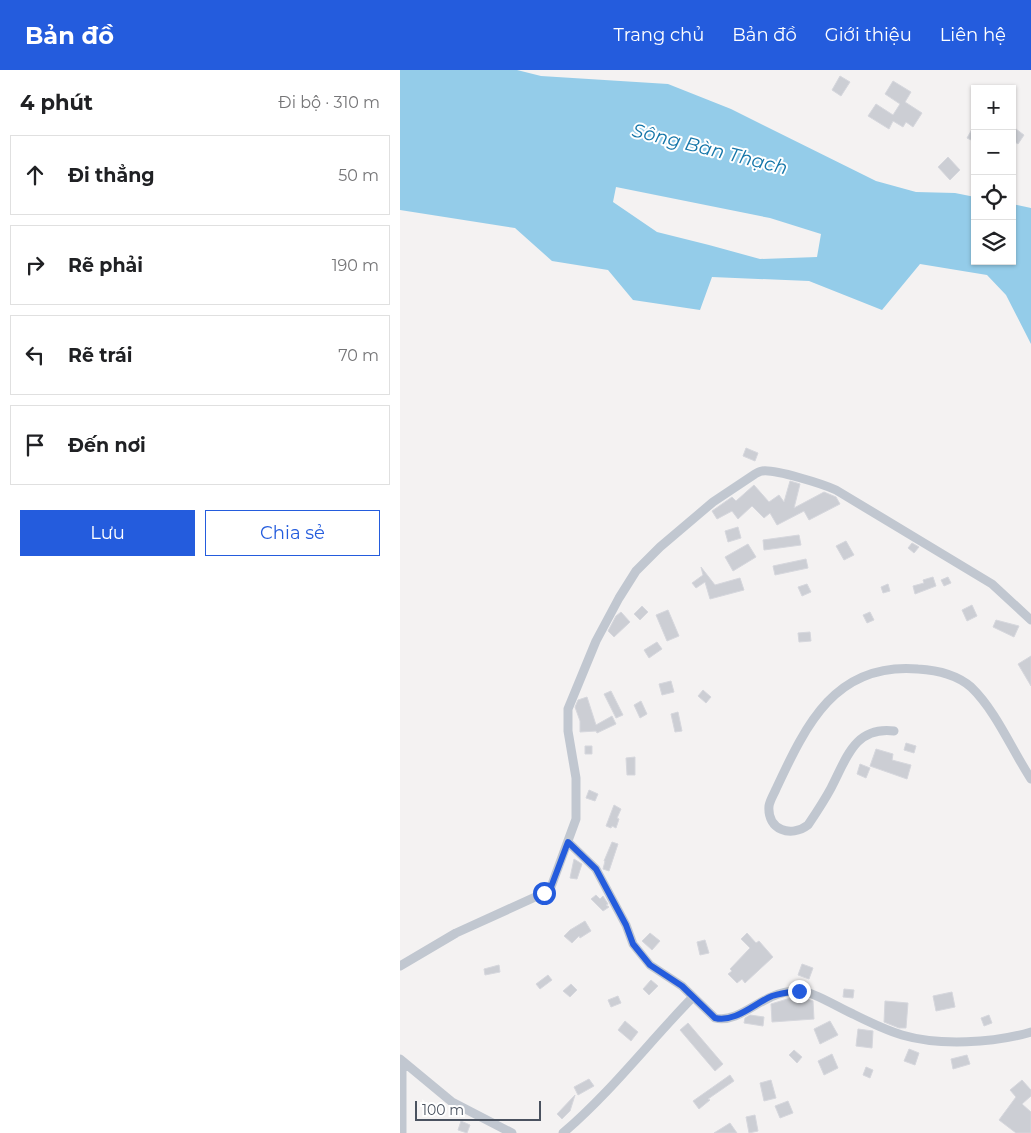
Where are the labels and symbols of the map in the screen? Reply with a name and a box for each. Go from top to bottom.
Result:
water label: Sông Bàn Thạch [630,119,790,179]
route start [533,882,556,905]
route end [788,980,811,1003]
scale bar [415,1098,541,1121]

